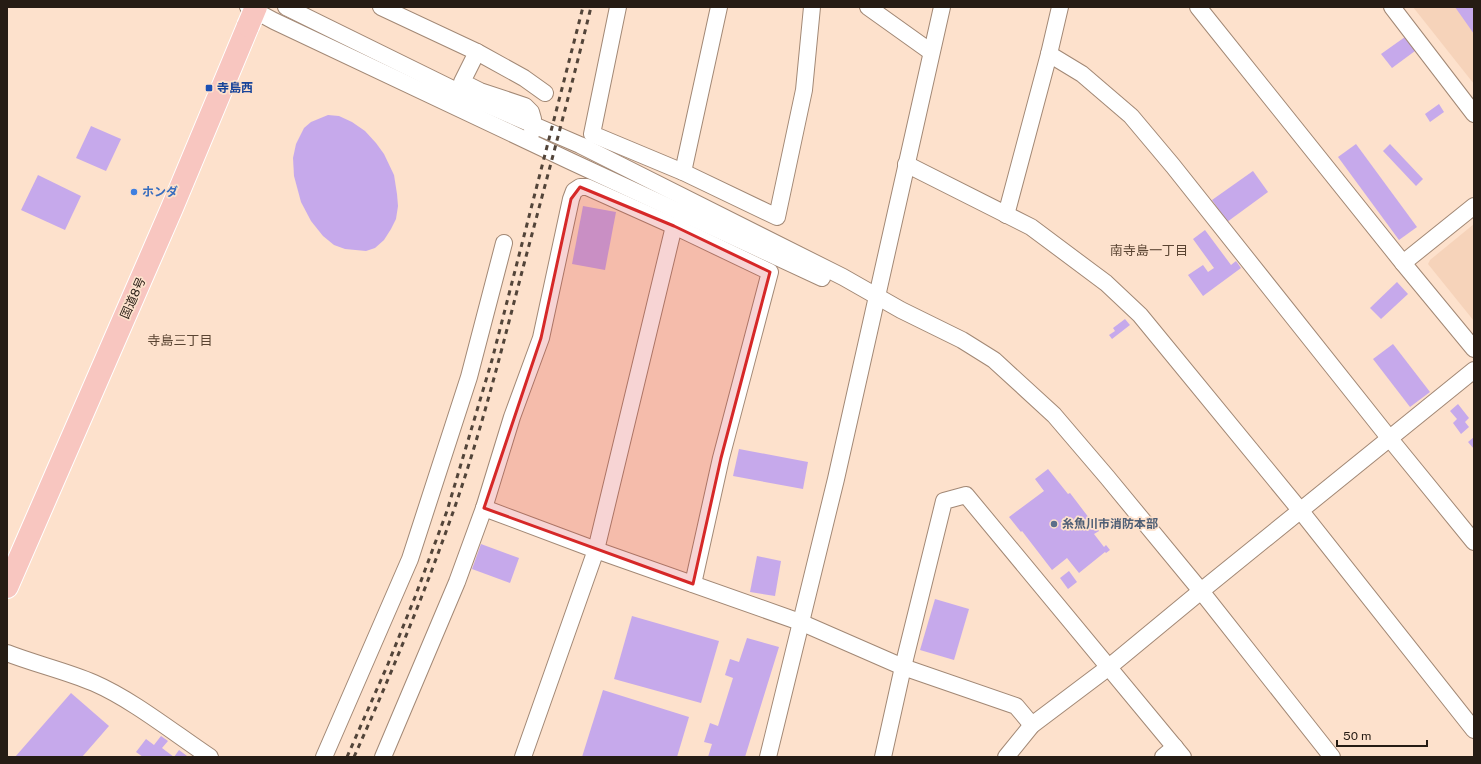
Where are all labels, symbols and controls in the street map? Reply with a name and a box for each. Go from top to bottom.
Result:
place label: 寺島西 [217,81,253,95]
marker: 寺島西 [204,83,214,93]
place label: ホンダ [142,185,178,199]
marker: ホンダ [129,187,139,197]
district label: 南寺島一丁目 [1110,243,1188,258]
street label: 国道8号 [118,275,148,321]
district label: 寺島三丁目 [147,333,213,348]
place label: 糸魚川市消防本部 [1062,517,1158,531]
marker: 糸魚川市消防本部 [1049,519,1059,529]
scale bar [1337,722,1427,748]
text: 50 m [1343,729,1371,743]

